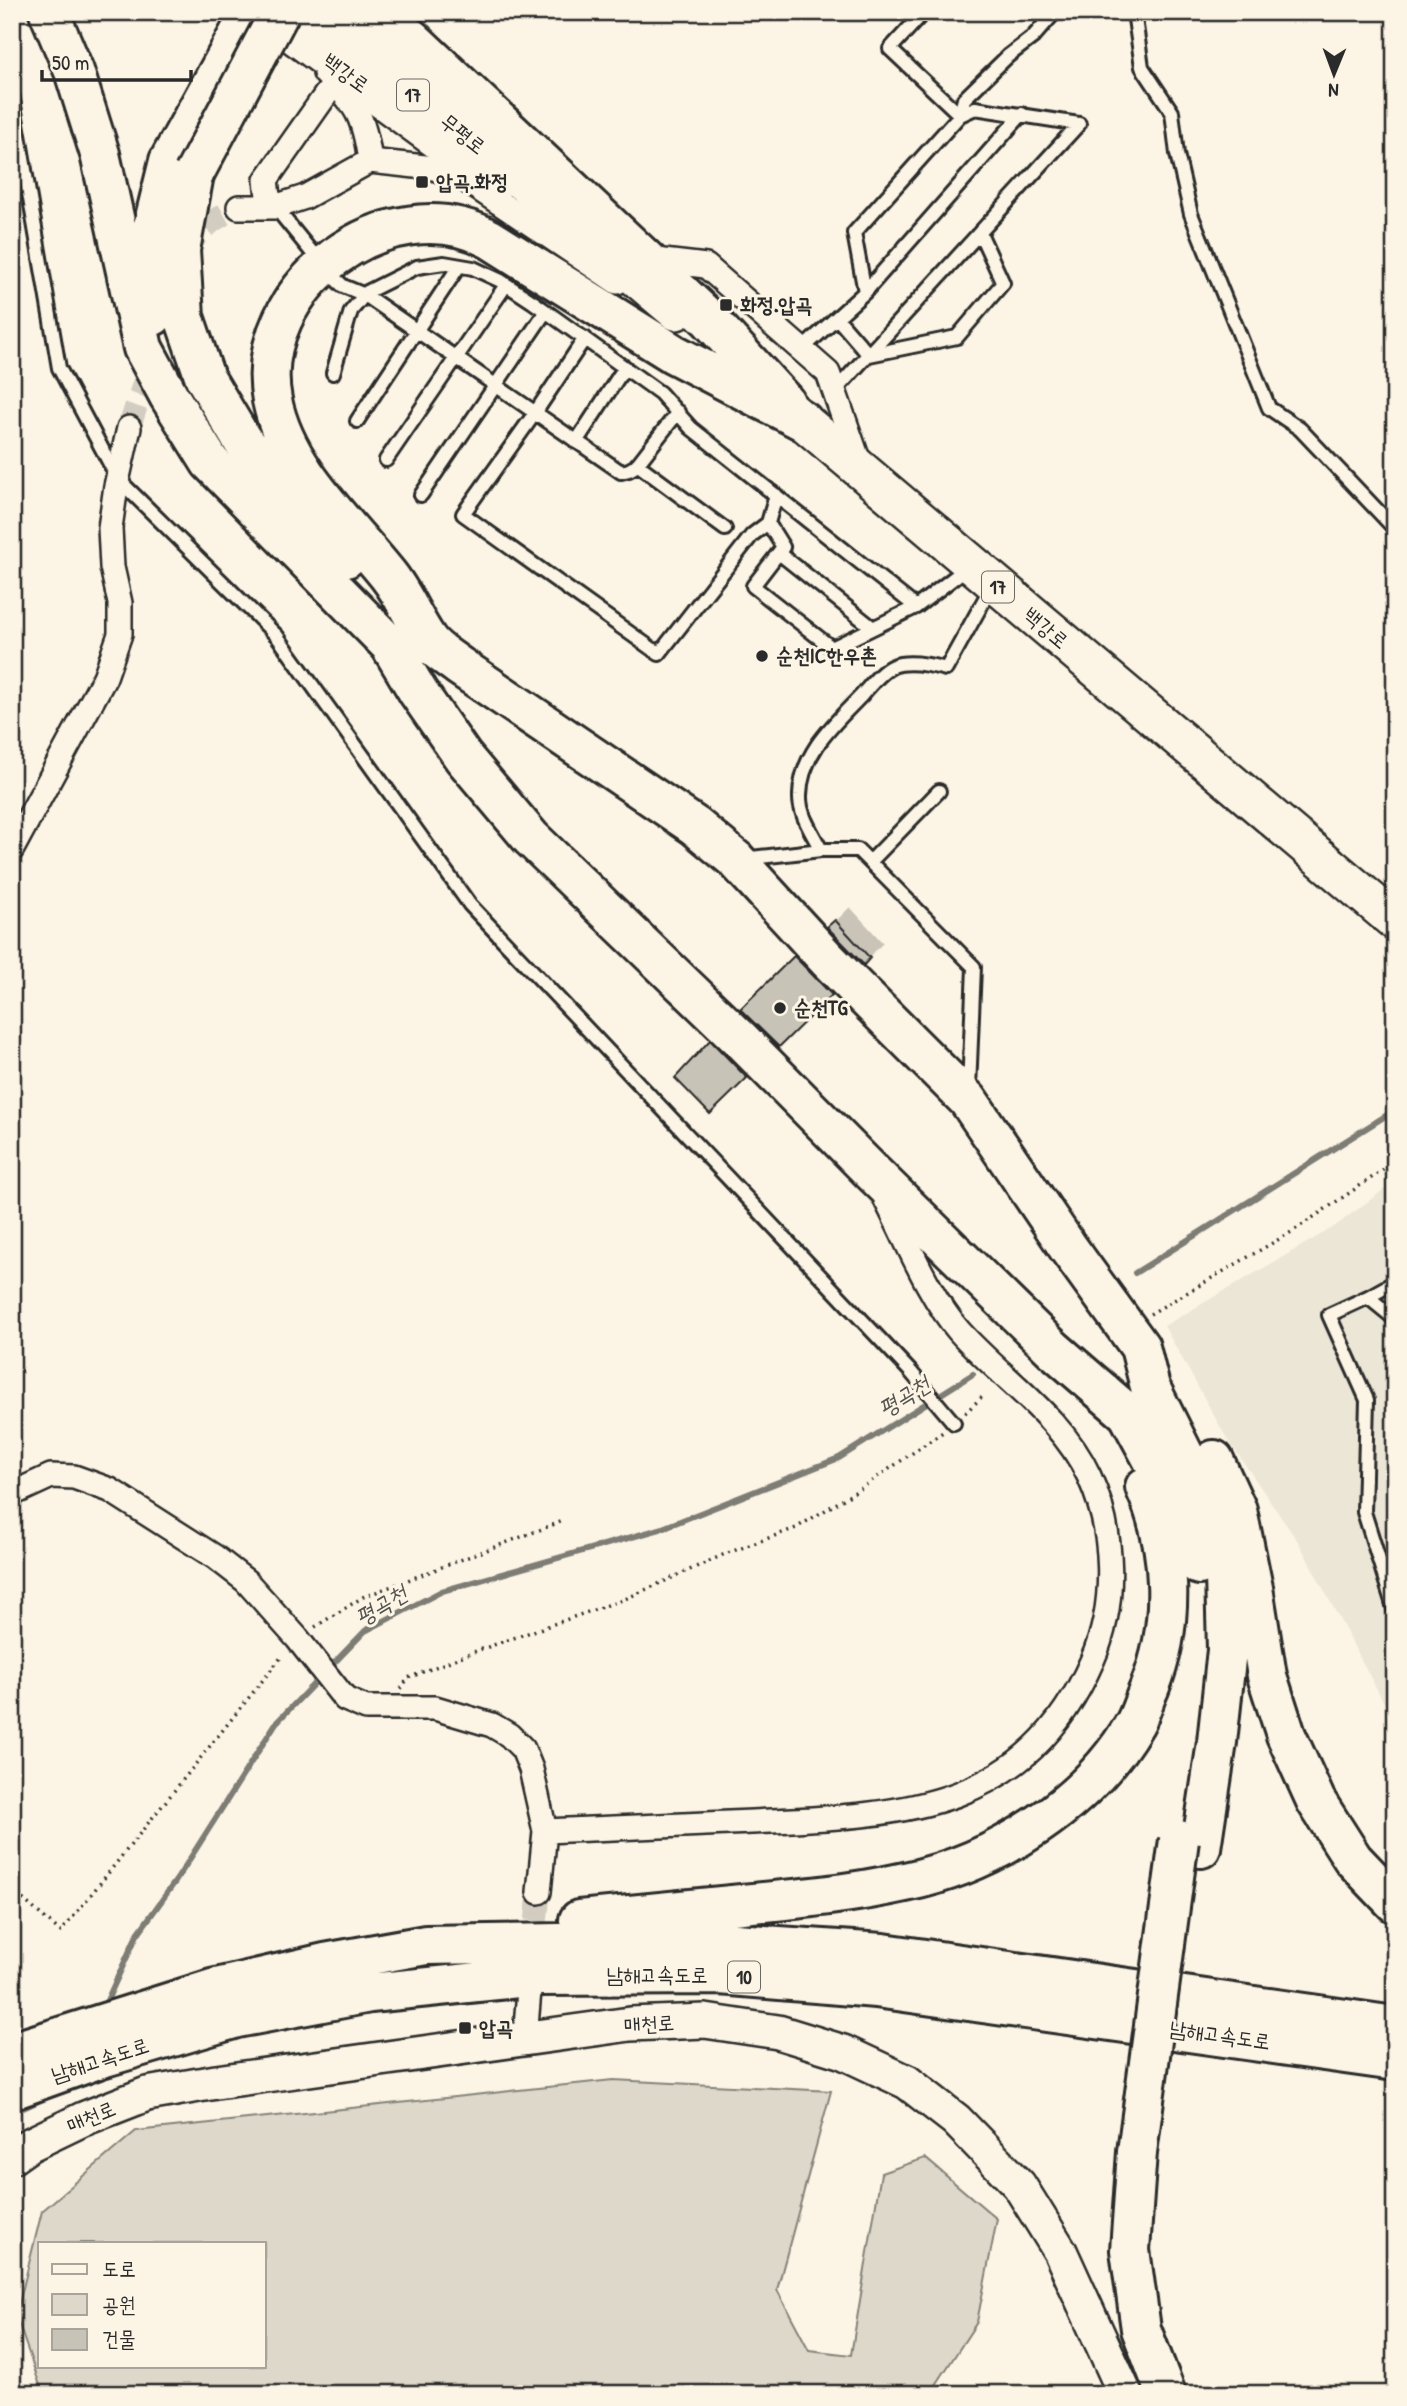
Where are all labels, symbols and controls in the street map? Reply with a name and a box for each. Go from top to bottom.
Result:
scale bar [42,38,191,82]
north arrow [1298,38,1368,108]
street label: 백강로 [317,46,375,99]
text: 50 m [52,48,89,77]
text: N [1328,78,1339,104]
road number: 17 [397,80,429,110]
street label: 무평로 [434,107,492,161]
place label: 압곡.화정 [436,167,508,196]
marker: 압곡.화정 [414,174,430,190]
place label: 화정.압곡 [740,290,812,319]
marker: 화정.압곡 [718,297,734,313]
road number: 17 [982,572,1014,602]
street label: 백강로 [1018,600,1075,655]
place label: 순천IC한우촌 [776,641,877,670]
marker: 순천IC한우촌 [754,648,770,664]
place label: 순천TG [794,993,849,1022]
marker: 순천TG [772,1000,788,1016]
water label: 평곡천 [872,1366,938,1423]
water label: 평곡천 [349,1576,415,1632]
street label: 남해고속도로 [606,1960,708,1989]
road number: 10 [728,1962,760,1993]
street label: 매천로 [623,2008,675,2039]
place label: 압곡 [479,2013,513,2042]
street label: 남해고속도로 [1168,2013,1272,2056]
marker: 압곡 [457,2020,473,2036]
street label: 남해고속도로 [47,2030,153,2089]
street label: 매천로 [62,2093,120,2140]
legend [38,2242,266,2368]
text: 도로 [102,2254,136,2283]
text: 공원 [102,2290,136,2319]
text: 건물 [102,2324,136,2353]

